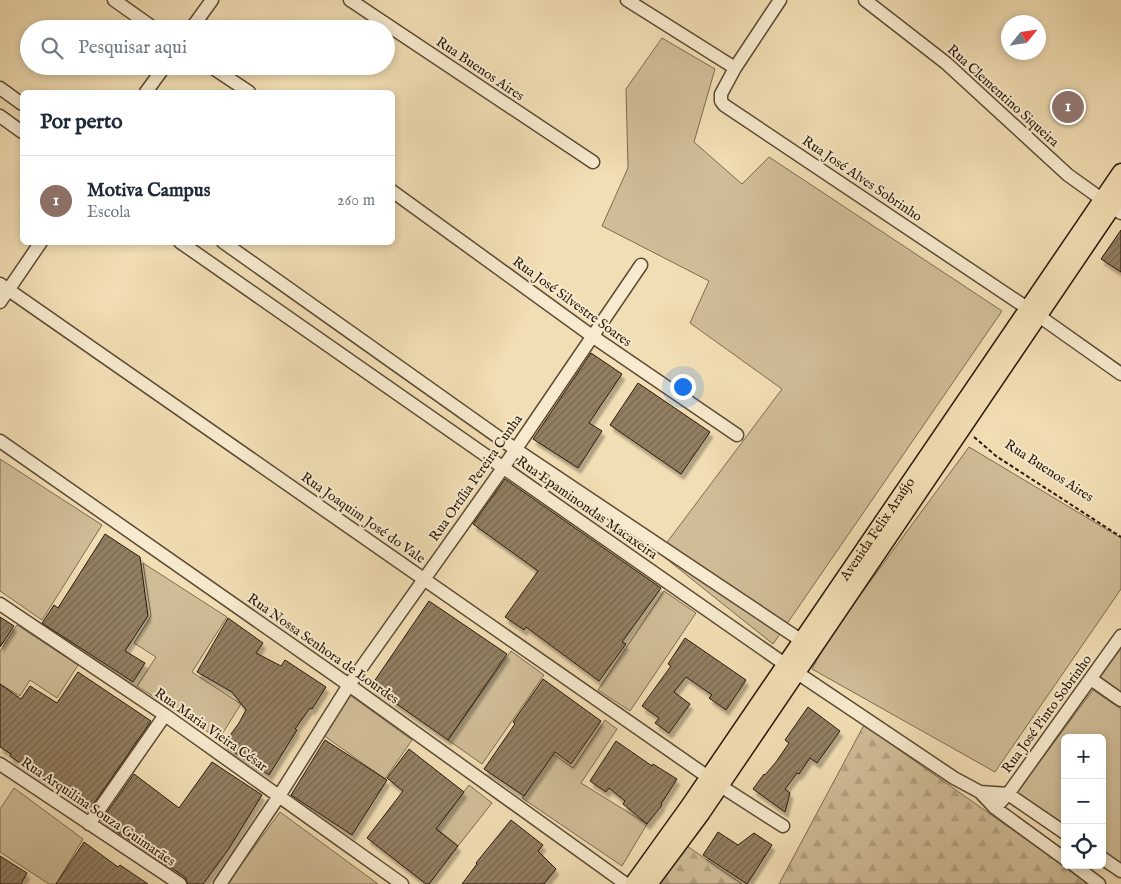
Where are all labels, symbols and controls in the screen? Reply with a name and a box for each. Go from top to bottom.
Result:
north arrow [1001,15,1046,60]
search box [20,20,395,75]
street label: Rua Buenos Aires [432,33,528,105]
icon: search [38,34,66,62]
text: Pesquisar aqui [78,36,187,60]
street label: Rua Clementino Siqueira [943,41,1064,152]
pin: 1 [1052,88,1084,126]
text: Por perto [40,109,122,136]
street label: Rua José Alves Sobrinho [798,132,926,226]
text: Motiva Campus [87,179,210,203]
text: 1 [53,191,59,211]
text: 260 m [337,191,375,211]
text: Escola [87,203,130,223]
street label: Rua José Silvestre Soares [509,253,635,351]
your location [670,374,696,400]
street label: Rua Ortília Pereira Cunha [425,410,527,545]
street label: Rua Buenos Aires [1001,436,1097,507]
street label: Rua Epaminondas Macaxeira [513,452,662,564]
street label: Rua Joaquim José do Vale [297,468,429,568]
street label: Avenida Felix Araújo [836,474,919,585]
street label: Rua Nossa Senhora de Lourdes [244,590,402,708]
street label: Rua José Pinto Sobrinho [998,651,1096,777]
street label: Rua Maria Vieira César [151,684,271,776]
map controls [1061,734,1106,869]
button: + [1061,734,1106,779]
street label: Rua Arquilina Souza Guimarães [17,753,179,871]
button: − [1061,779,1106,824]
button: locate [1061,824,1106,869]

